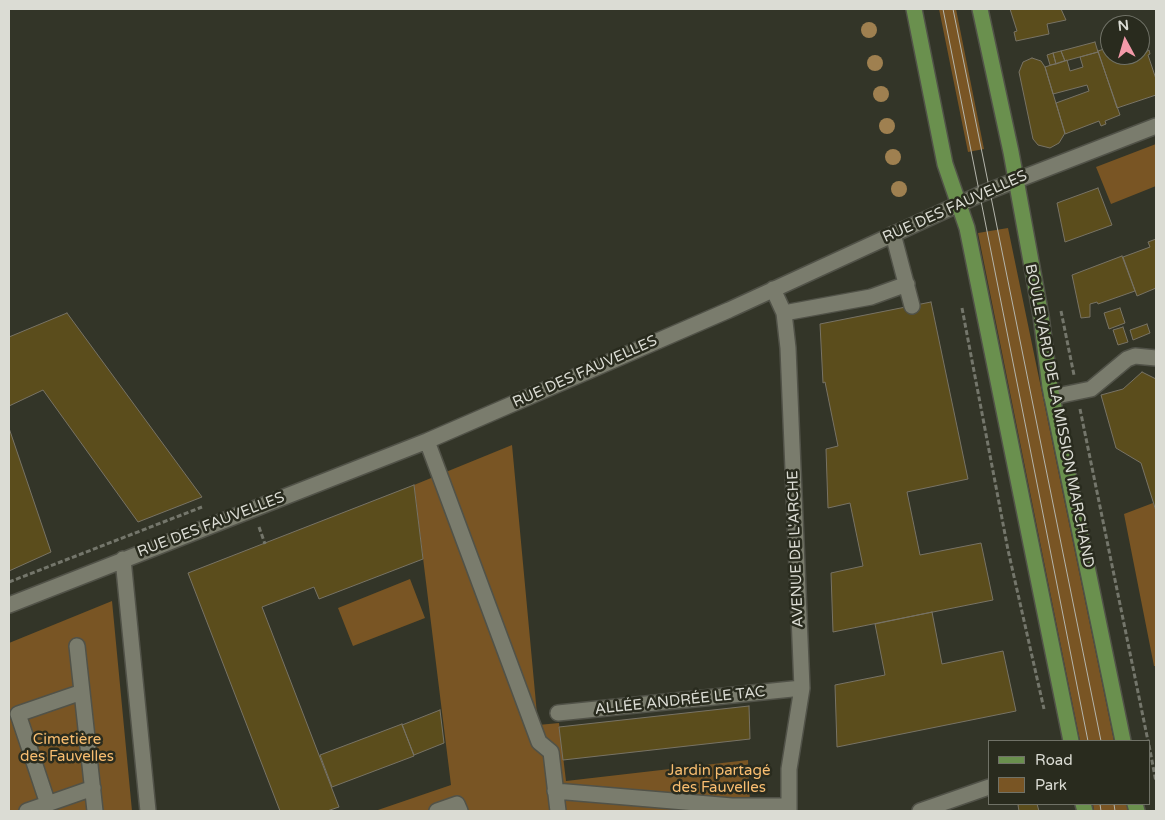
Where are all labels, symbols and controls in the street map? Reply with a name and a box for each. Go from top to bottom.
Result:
north arrow [1100,15,1150,65]
text: N [1117,17,1130,35]
street label: RUE DES FAUVELLES [880,167,1030,247]
street label: BOULEVARD DE LA MISSION MARCHAND [1021,262,1097,570]
street label: RUE DES FAUVELLES [510,332,660,412]
street label: AVENUE DE L'ARCHE [784,470,808,628]
street label: RUE DES FAUVELLES [135,489,287,561]
street label: ALLÉE ANDRÉE LE TAC [594,683,766,719]
park label: Cimetière des Fauvelles [20,731,114,766]
legend [988,740,1150,805]
text: Road [1035,751,1073,769]
park label: Jardin partagé des Fauvelles [668,762,770,797]
text: Park [1035,776,1067,794]

